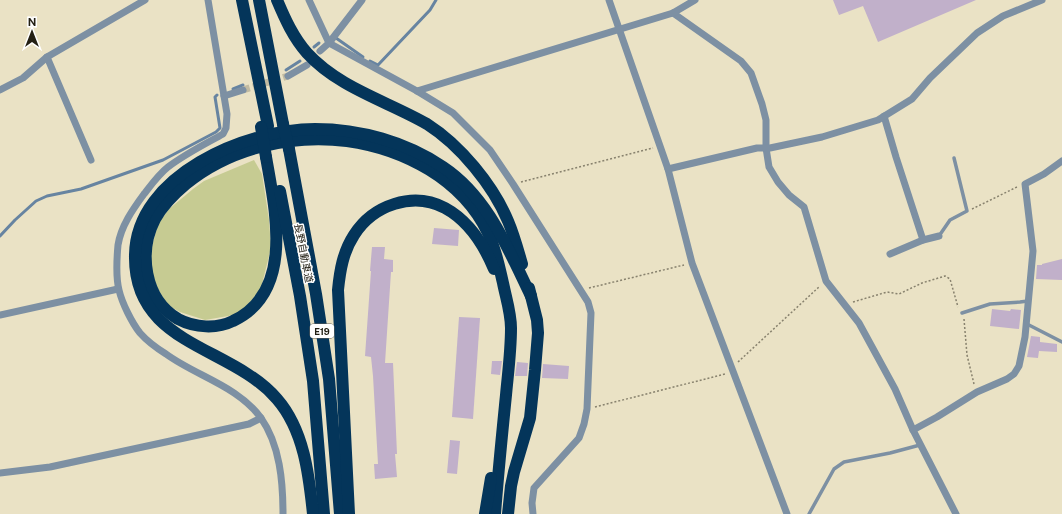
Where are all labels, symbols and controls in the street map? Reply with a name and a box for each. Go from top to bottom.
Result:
north arrow [12,12,52,52]
text: N [28,16,36,28]
street label: 長野自動車道 [292,222,316,284]
road number: E19 [310,324,334,338]

